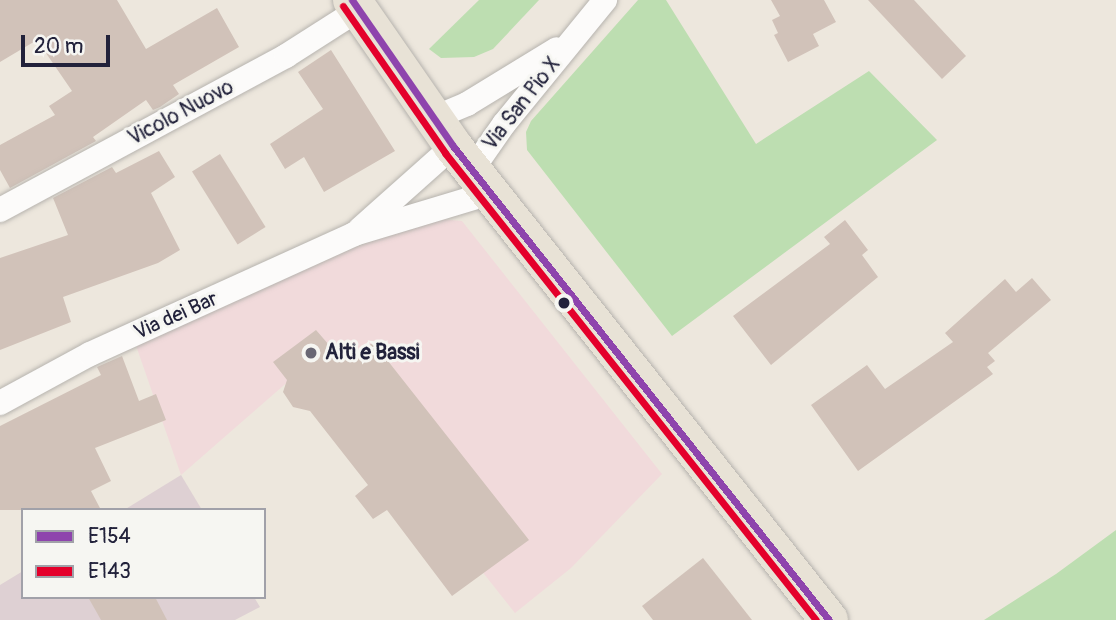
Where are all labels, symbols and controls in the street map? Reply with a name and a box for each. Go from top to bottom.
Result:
scale bar [24,21,114,65]
text: 20 m [34,33,83,60]
street label: Via San Pio X [478,52,566,156]
street label: Vicolo Nuovo [124,75,238,151]
street label: Via dei Bar [130,286,222,346]
unlabelled marker [557,296,571,310]
place label: Alti e Bassi [325,340,419,366]
marker: Alti e Bassi [303,345,319,361]
legend [21,508,266,599]
text: E154 [88,523,131,550]
text: E143 [88,558,131,585]

